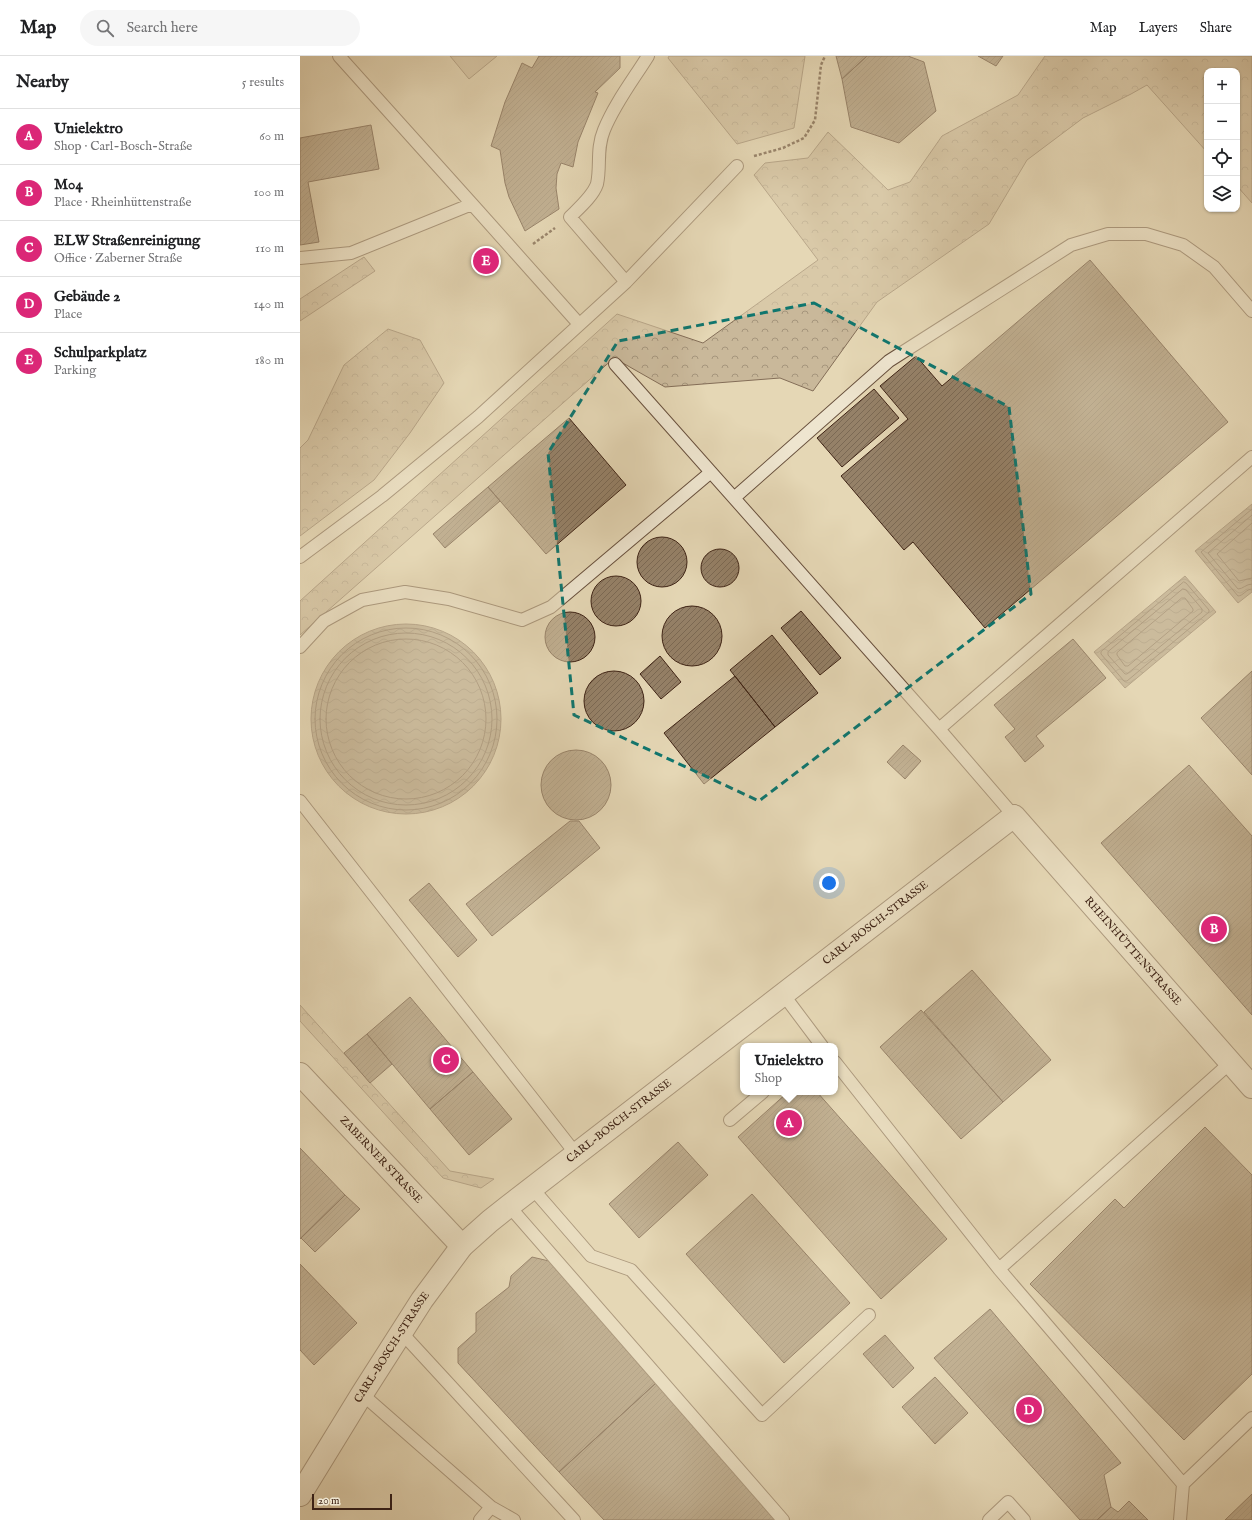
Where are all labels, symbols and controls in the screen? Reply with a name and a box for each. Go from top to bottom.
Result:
search box [80,10,360,46]
text: Map [20,16,56,40]
icon: search [94,17,116,39]
text: Search here [126,18,198,37]
text: Map [1090,19,1117,37]
text: Layers [1139,19,1178,37]
text: Share [1200,19,1232,37]
map controls [1204,68,1240,212]
button: + [1204,68,1240,104]
text: Nearby [16,72,69,93]
text: 5 results [242,74,284,91]
button: − [1204,104,1240,140]
text: Unielektro [54,119,123,138]
text: A [25,128,33,145]
text: 60 m [259,128,284,145]
text: Shop · Carl-Bosch-Straße [54,138,192,155]
button: locate [1204,140,1240,176]
text: M04 [54,175,83,194]
button: layers [1204,176,1240,212]
text: B [25,184,33,201]
text: 100 m [254,184,284,201]
text: Place · Rheinhüttenstraße [54,194,191,211]
text: ELW Straßenreinigung [54,231,200,250]
text: C [24,240,34,257]
text: 110 m [255,240,284,257]
pin: E [473,246,499,276]
text: Office · Zaberner Straße [54,250,182,267]
text: Gebäude 2 [54,287,120,306]
text: D [24,296,34,313]
text: 140 m [254,296,284,313]
text: Place [54,306,82,323]
text: Schulparkplatz [54,343,147,362]
text: E [24,352,34,369]
text: 180 m [255,352,284,369]
text: Parking [54,362,96,379]
your location [819,873,839,893]
street label: CARL-BOSCH-STRASSE [820,878,931,968]
street label: RHEINHÜTTENSTRASSE [1081,894,1185,1009]
pin: B [1201,914,1227,944]
popup [740,1043,838,1095]
pin: C [433,1045,459,1075]
text: Unielektro [755,1051,823,1070]
text: Shop [755,1070,782,1087]
street label: CARL-BOSCH-STRASSE [564,1076,675,1166]
pin: A [776,1108,802,1138]
street label: ZABERNER STRASSE [337,1113,426,1207]
street label: CARL-BOSCH-STRASSE [351,1289,433,1405]
pin: D [1016,1395,1042,1425]
scale bar [312,1492,392,1511]
text: 20 m [318,1494,339,1508]

